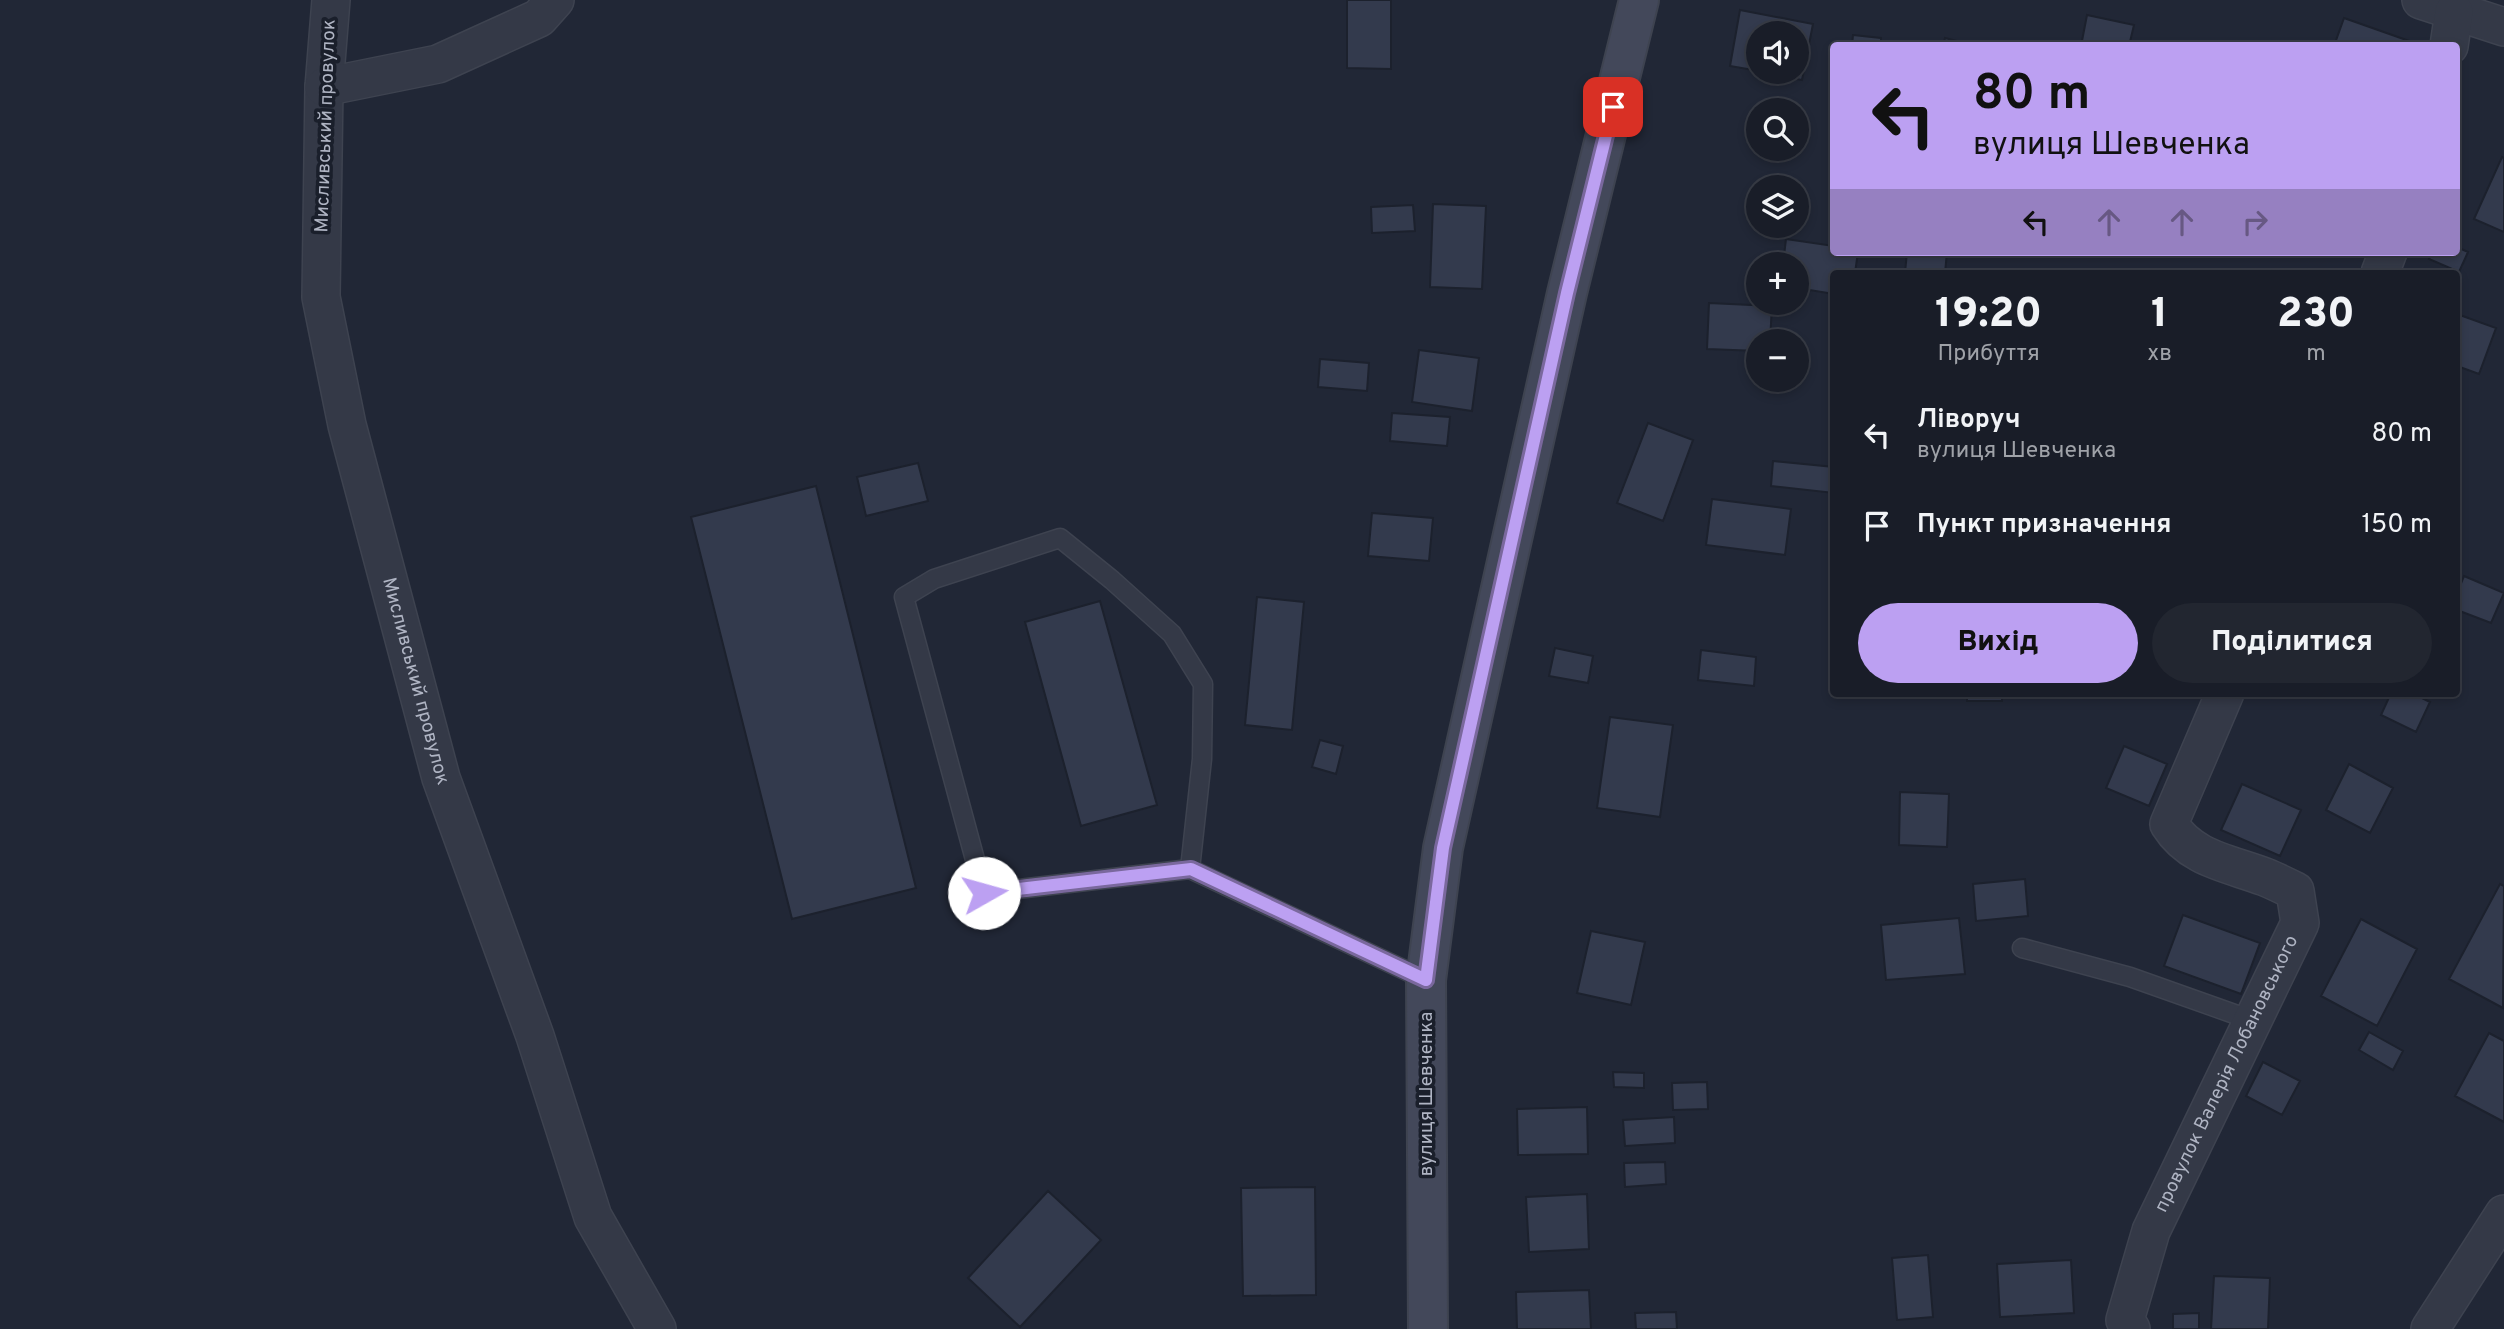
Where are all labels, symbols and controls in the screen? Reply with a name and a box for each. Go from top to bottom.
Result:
street label: Мисливський провулок [310,19,342,233]
map controls [1746,21,1809,392]
button: sound [1746,21,1809,84]
text: 80 m [1973,65,2090,127]
icon: left [1858,70,1949,161]
pin [1583,77,1643,137]
icon: arrive [1594,88,1632,126]
button: search [1746,98,1809,161]
text: вулиця Шевченка [1973,126,2250,166]
button: layers [1746,175,1809,238]
icon: left [2017,203,2055,241]
icon: ahead [2090,203,2128,241]
icon: ahead [2163,203,2201,241]
icon: right [2236,203,2274,241]
button: + [1746,252,1809,315]
text: 19:20 [1935,289,2042,342]
text: 1 [2151,289,2168,342]
text: 230 [2277,289,2355,342]
button: − [1746,329,1809,392]
text: Прибуття [1937,340,2040,369]
text: хв [2147,340,2172,369]
text: m [2306,340,2326,369]
text: Ліворуч [1917,404,2020,437]
icon: left [1858,416,1896,454]
text: 80 m [2372,418,2432,451]
text: вулиця Шевченка [1917,437,2116,466]
icon: arrive [1858,507,1896,545]
text: Пункт призначення [1917,509,2171,542]
text: 150 m [2361,509,2432,542]
street label: Мисливський провулок [376,575,455,788]
button: Вихід [1858,603,2138,683]
button: Поділитися [2152,603,2432,683]
position arrow [947,856,1021,930]
street label: провулок Валерія Лобановського [2150,931,2304,1216]
street label: вулиця Шевченка [1415,1012,1439,1176]

